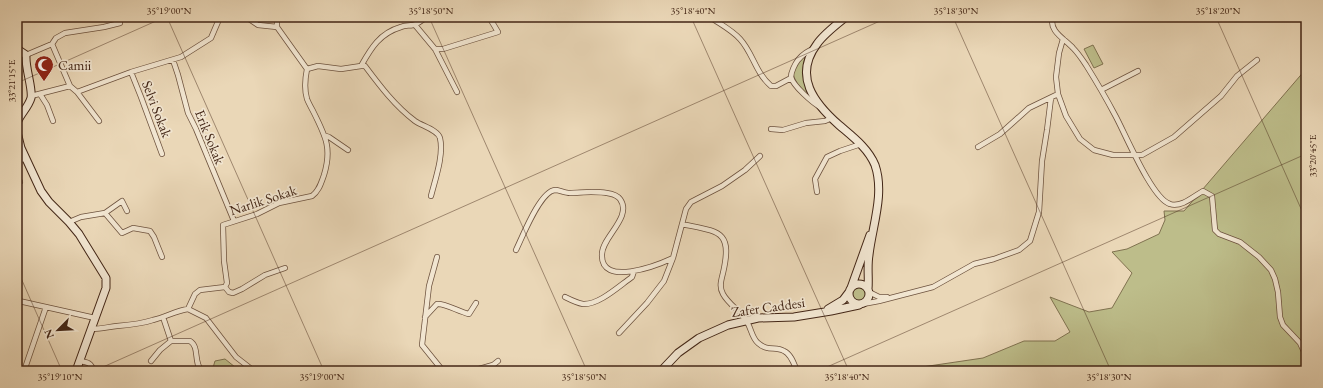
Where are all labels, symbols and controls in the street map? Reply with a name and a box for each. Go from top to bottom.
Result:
text: 35°19'00"N [147,4,192,17]
text: 35°18'50"N [409,4,454,17]
text: 35°18'40"N [671,4,716,17]
text: 35°18'30"N [934,4,979,17]
text: 35°18'20"N [1196,4,1241,17]
mosque icon: Camii [33,54,55,82]
place label: Camii [58,56,92,74]
text: 33°21'15"E [5,59,18,102]
street label: Selvi Sokak [138,78,176,140]
street label: Erik Sokak [191,107,229,167]
text: 33°20'45"E [1306,134,1319,177]
street label: Narlik Sokak [227,181,299,219]
street label: Zafer Caddesi [730,293,807,321]
north arrow [38,310,78,350]
text: N [41,327,57,341]
text: 35°19'10"N [38,370,83,383]
text: 35°19'00"N [300,370,345,383]
text: 35°18'50"N [562,370,607,383]
text: 35°18'40"N [825,370,870,383]
text: 35°18'30"N [1087,370,1132,383]

